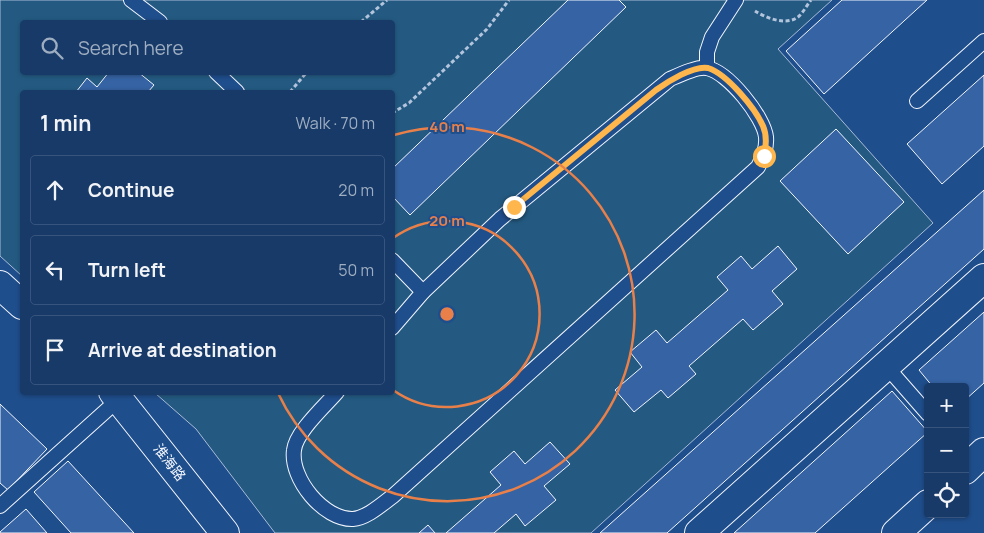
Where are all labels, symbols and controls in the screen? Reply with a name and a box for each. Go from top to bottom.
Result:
search box [20,20,395,75]
icon: search [38,34,66,62]
text: Search here [78,35,184,61]
text: 1 min [40,109,91,137]
text: Walk · 70 m [296,112,375,134]
text: 40 m [429,116,465,137]
route start [753,145,776,168]
icon: ahead [41,176,69,204]
text: Continue [88,177,174,203]
text: 20 m [338,179,374,201]
route end [503,196,526,219]
text: 20 m [429,210,465,231]
icon: left [41,256,69,284]
text: Turn left [88,257,166,283]
text: 50 m [338,259,374,281]
centre of rings [438,305,456,323]
icon: arrive [41,336,69,364]
text: Arrive at destination [88,337,277,363]
map controls [924,383,969,518]
button: + [924,383,969,428]
button: − [924,428,969,473]
street label: 淮海路 [150,440,190,484]
button: locate [924,473,969,518]

